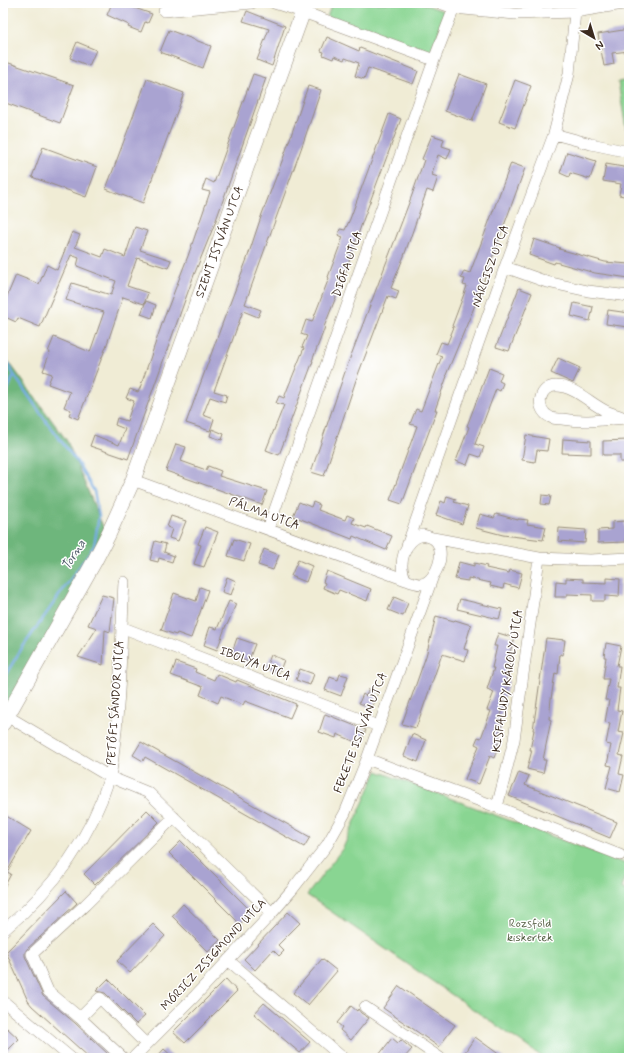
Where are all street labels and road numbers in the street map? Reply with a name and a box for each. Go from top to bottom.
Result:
street label: SZENT ISTVÁN UTCA [192,184,248,300]
street label: NÁRCISZ UTCA [469,223,513,309]
street label: DIÓFA UTCA [329,229,367,299]
street label: PÁLMA UTCA [226,494,302,534]
street label: KISFALUDY KÁROLY UTCA [489,608,527,754]
street label: PETŐFI SÁNDOR UTCA [104,640,128,766]
street label: IBOLYA UTCA [217,643,293,685]
street label: FEKETE ISTVÁN UTCA [331,670,391,796]
street label: MÓRICZ ZSIGMOND UTCA [158,895,270,1015]

